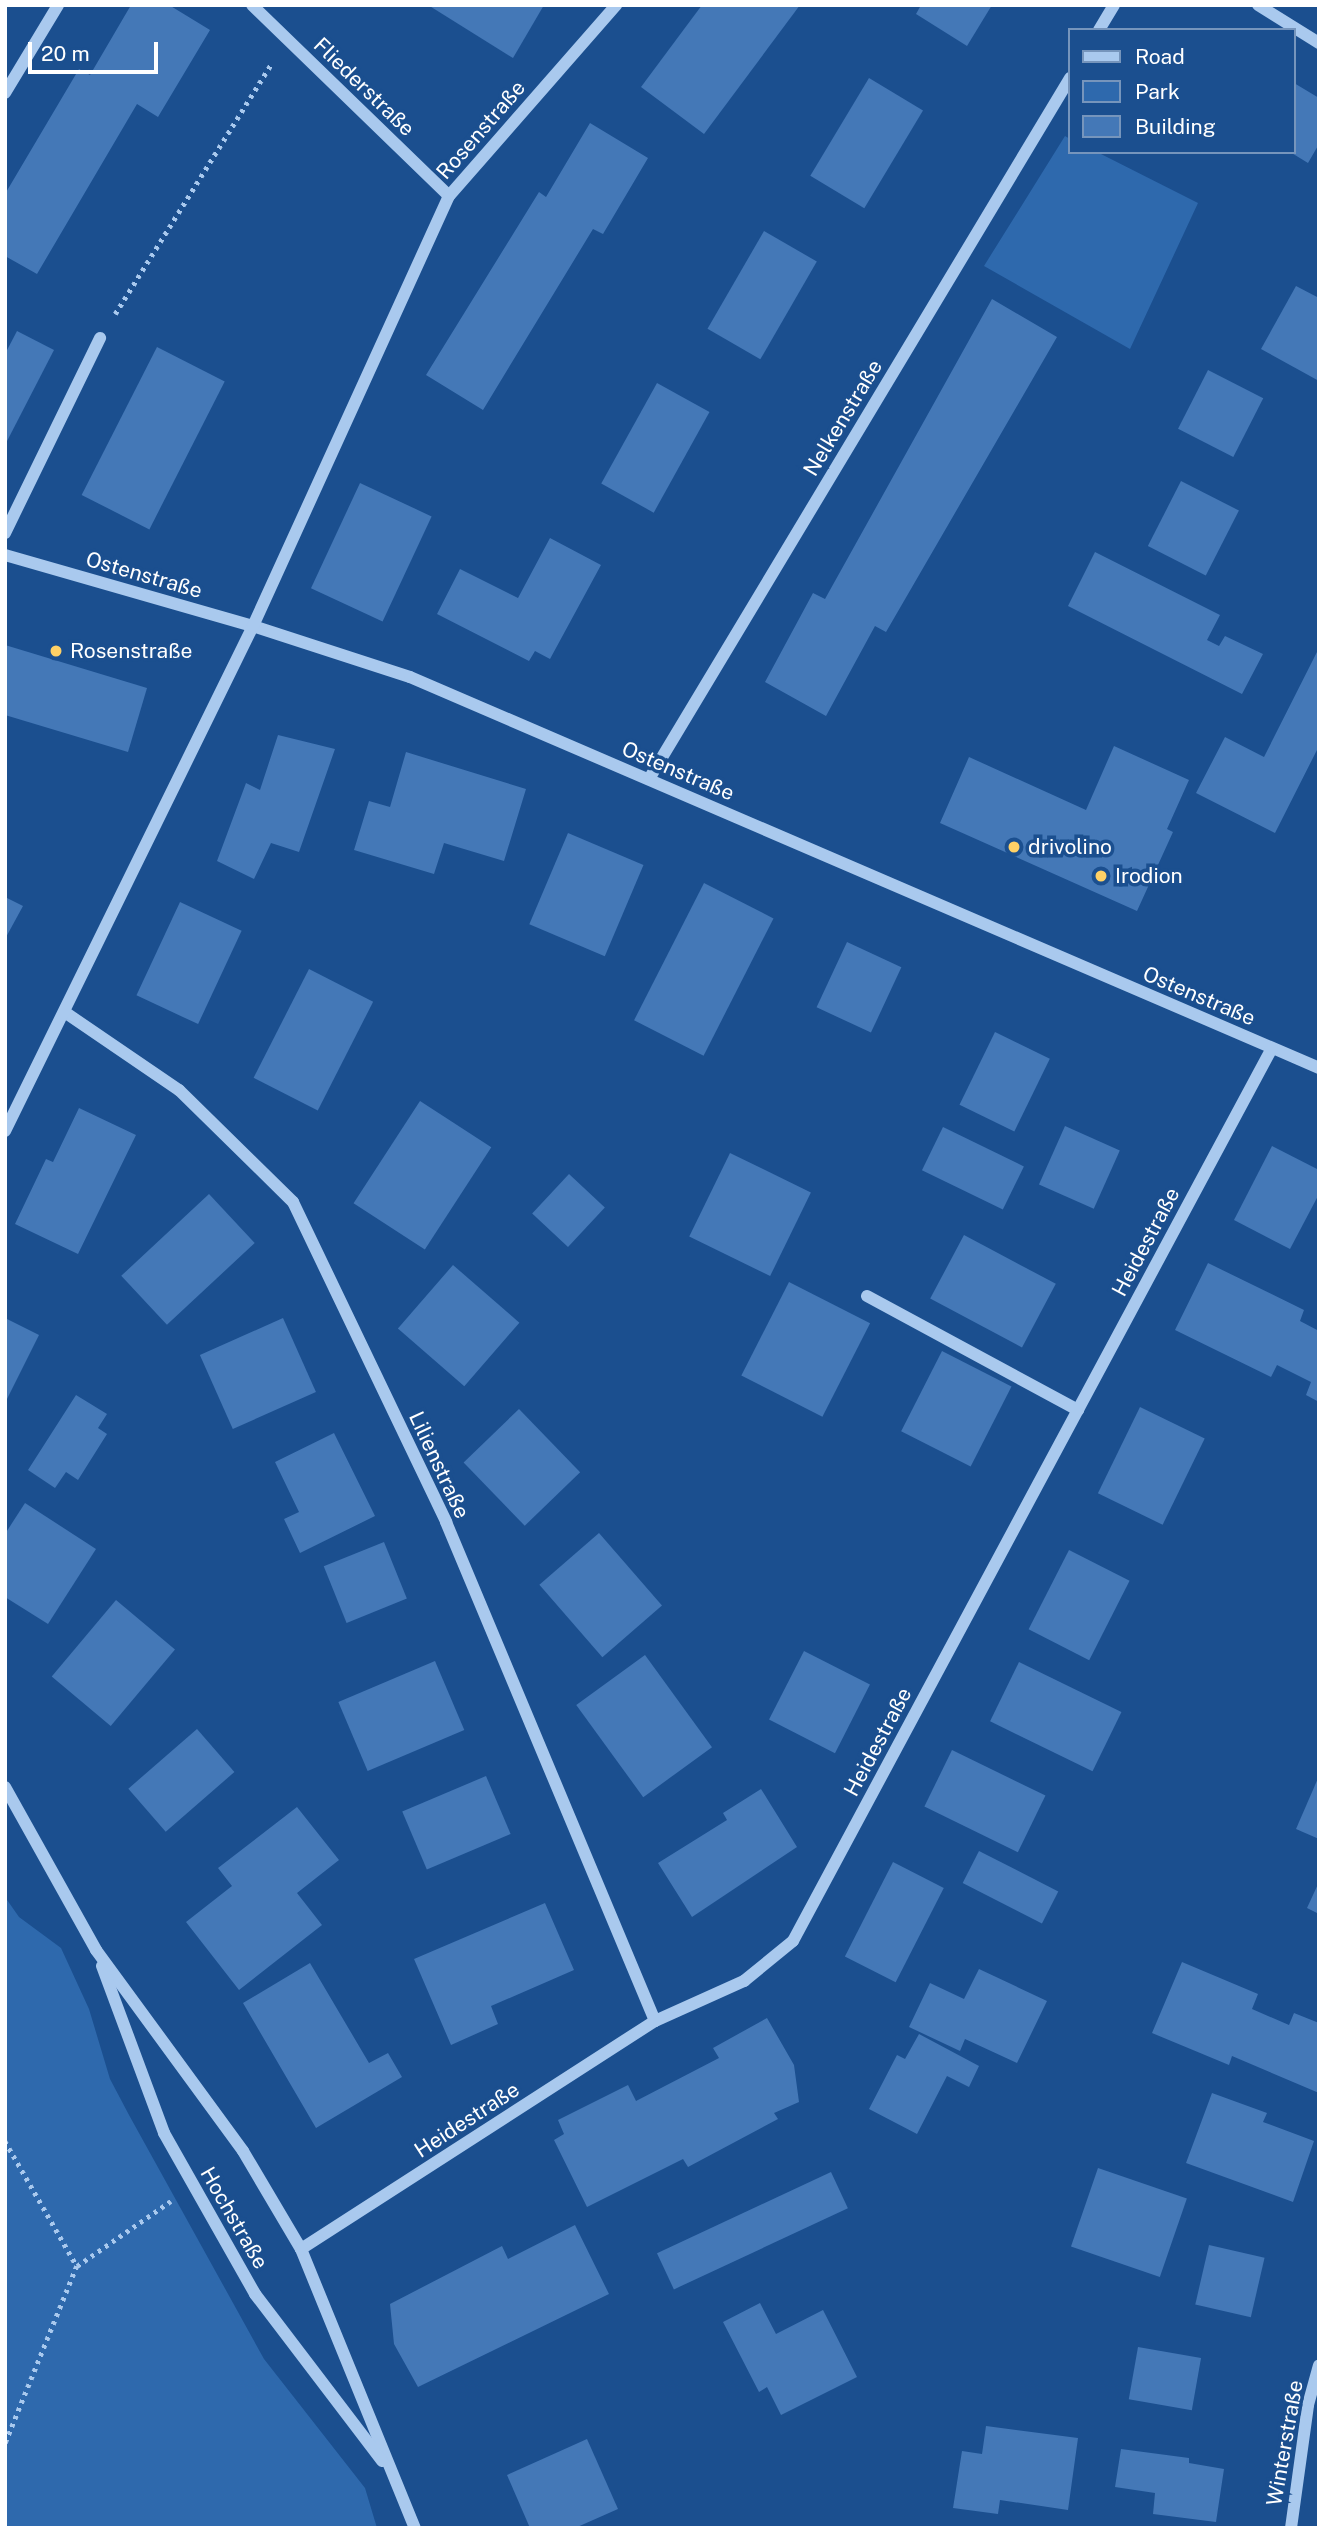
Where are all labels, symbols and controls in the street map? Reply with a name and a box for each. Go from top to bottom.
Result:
scale bar [32,28,161,72]
legend [1068,28,1296,154]
street label: Fliederstraße [308,33,420,141]
text: 20 m [41,41,90,66]
text: Road [1135,44,1185,69]
street label: Rosenstraße [431,76,531,184]
text: Park [1135,79,1180,104]
text: Building [1135,114,1216,139]
street label: Nelkenstraße [798,355,888,481]
street label: Ostenstraße [83,546,205,604]
place label: Rosenstraße [70,638,192,664]
marker: Rosenstraße [48,643,64,659]
street label: Ostenstraße [618,736,738,806]
place label: drivolino [1028,834,1112,860]
marker: drivolino [1006,839,1022,855]
place label: Irodion [1115,863,1183,889]
marker: Irodion [1093,868,1109,884]
street label: Ostenstraße [1139,961,1259,1031]
street label: Heidestraße [1107,1183,1185,1301]
street label: Lilienstraße [403,1408,475,1522]
street label: Heidestraße [839,1683,917,1801]
street label: Heidestraße [410,2077,524,2163]
street label: Hochstraße [195,2163,273,2273]
street label: Winterstraße [1262,2378,1308,2508]

